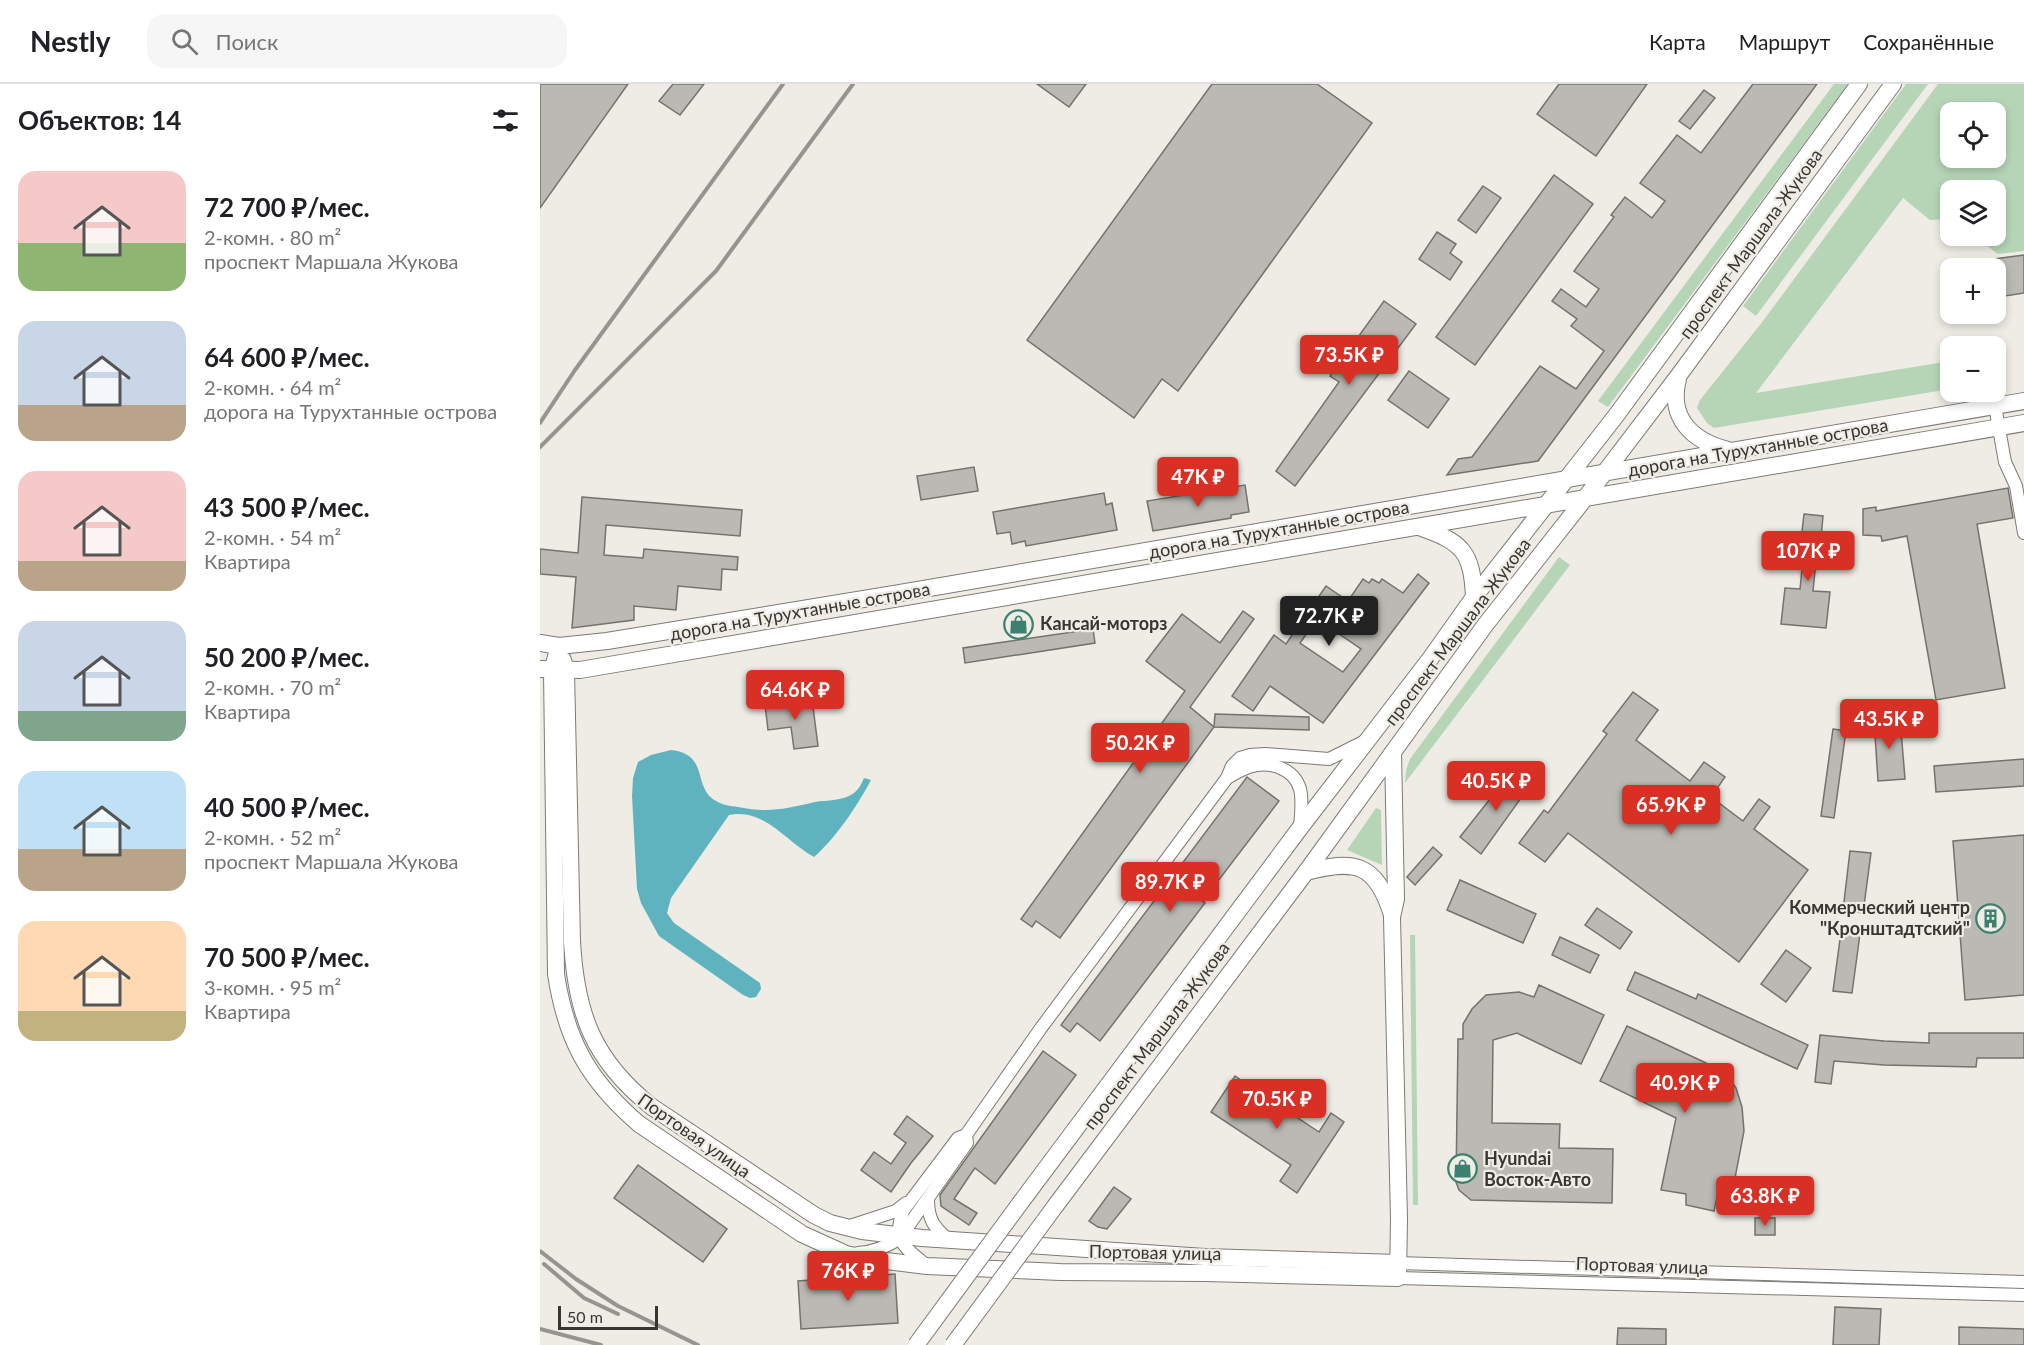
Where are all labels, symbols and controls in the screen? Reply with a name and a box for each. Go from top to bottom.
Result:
search box [147,14,567,68]
text: Nestly [30,24,111,58]
icon: search [168,25,201,58]
text: Поиск [216,28,278,55]
text: Карта [1649,29,1706,54]
text: Маршрут [1739,29,1830,54]
text: Сохранённые [1863,29,1994,54]
map controls [1940,102,2006,402]
button: locate [1940,102,2006,168]
text: Объектов: 14 [18,104,181,136]
icon: filters [489,104,522,137]
street label: проспект Маршала Жукова [1674,144,1826,343]
button: layers [1940,180,2006,246]
text: 72 700 ₽/мес. [204,191,370,223]
icon: home [66,195,138,267]
text: 2-комн. · 80 m² [204,225,341,249]
text: проспект Маршала Жукова [204,249,459,273]
button: + [1940,258,2006,324]
pin: 73.5K ₽ [1294,335,1404,386]
button: − [1940,336,2006,402]
text: 64 600 ₽/мес. [204,341,370,373]
text: 73.5K ₽ [1314,342,1384,366]
icon: home [66,345,138,417]
text: 2-комн. · 64 m² [204,375,341,399]
text: дорога на Турухтанные острова [204,399,497,423]
street label: дорога на Турухтанные острова [1626,413,1890,481]
pin: 47K ₽ [1156,457,1240,508]
text: 47K ₽ [1171,464,1225,488]
text: 43 500 ₽/мес. [204,491,370,523]
icon: home [66,495,138,567]
street label: дорога на Турухтанные острова [1147,495,1411,563]
text: 2-комн. · 54 m² [204,525,341,549]
pin: 107K ₽ [1759,531,1857,582]
street label: проспект Маршала Жукова [1379,533,1535,730]
text: 107K ₽ [1775,538,1841,562]
text: Квартира [204,549,291,573]
street label: дорога на Турухтанные острова [668,577,932,645]
pin: 72.7K ₽ [1274,596,1384,647]
text: 72.7K ₽ [1294,603,1364,627]
shop icon: Кансай-моторз [1003,608,1035,640]
place label: Кансай-моторз [1040,612,1167,634]
text: 50 200 ₽/мес. [204,641,370,673]
icon: home [66,645,138,717]
pin: 64.6K ₽ [740,670,850,721]
text: 2-комн. · 70 m² [204,675,341,699]
text: 64.6K ₽ [760,677,830,701]
text: Квартира [204,699,291,723]
pin: 43.5K ₽ [1834,699,1944,750]
text: 43.5K ₽ [1854,706,1924,730]
pin: 50.2K ₽ [1085,723,1195,774]
text: 50.2K ₽ [1105,730,1175,754]
pin: 40.5K ₽ [1441,761,1551,812]
text: 40.5K ₽ [1461,768,1531,792]
pin: 65.9K ₽ [1616,785,1726,836]
text: 40 500 ₽/мес. [204,791,370,823]
text: 65.9K ₽ [1636,792,1706,816]
icon: home [66,795,138,867]
text: 2-комн. · 52 m² [204,825,341,849]
text: проспект Маршала Жукова [204,849,459,873]
pin: 89.7K ₽ [1115,862,1225,913]
text: 89.7K ₽ [1135,869,1205,893]
place label: Коммерческий центр "Кронштадтский" [1789,896,1970,939]
building icon: Коммерческий центр "Кронштадтский" [1975,902,2007,934]
street label: проспект Маршала Жукова [1078,937,1234,1134]
text: 70 500 ₽/мес. [204,941,370,973]
icon: home [66,945,138,1017]
text: 3-комн. · 95 m² [204,975,341,999]
text: Квартира [204,999,291,1023]
pin: 40.9K ₽ [1630,1063,1740,1114]
text: 40.9K ₽ [1650,1070,1720,1094]
pin: 70.5K ₽ [1222,1079,1332,1130]
text: 70.5K ₽ [1242,1086,1312,1110]
street label: Портовая улица [634,1088,755,1182]
place label: Hyundai Восток-Авто [1484,1147,1591,1190]
shop icon: Hyundai Восток-Авто [1447,1153,1479,1185]
pin: 63.8K ₽ [1710,1176,1820,1227]
text: 63.8K ₽ [1730,1183,1800,1207]
street label: Портовая улица [1089,1240,1221,1264]
pin: 76K ₽ [806,1251,890,1302]
street label: Портовая улица [1575,1252,1709,1278]
text: 76K ₽ [821,1258,875,1282]
scale bar [558,1303,658,1330]
text: 50 m [567,1307,603,1326]

